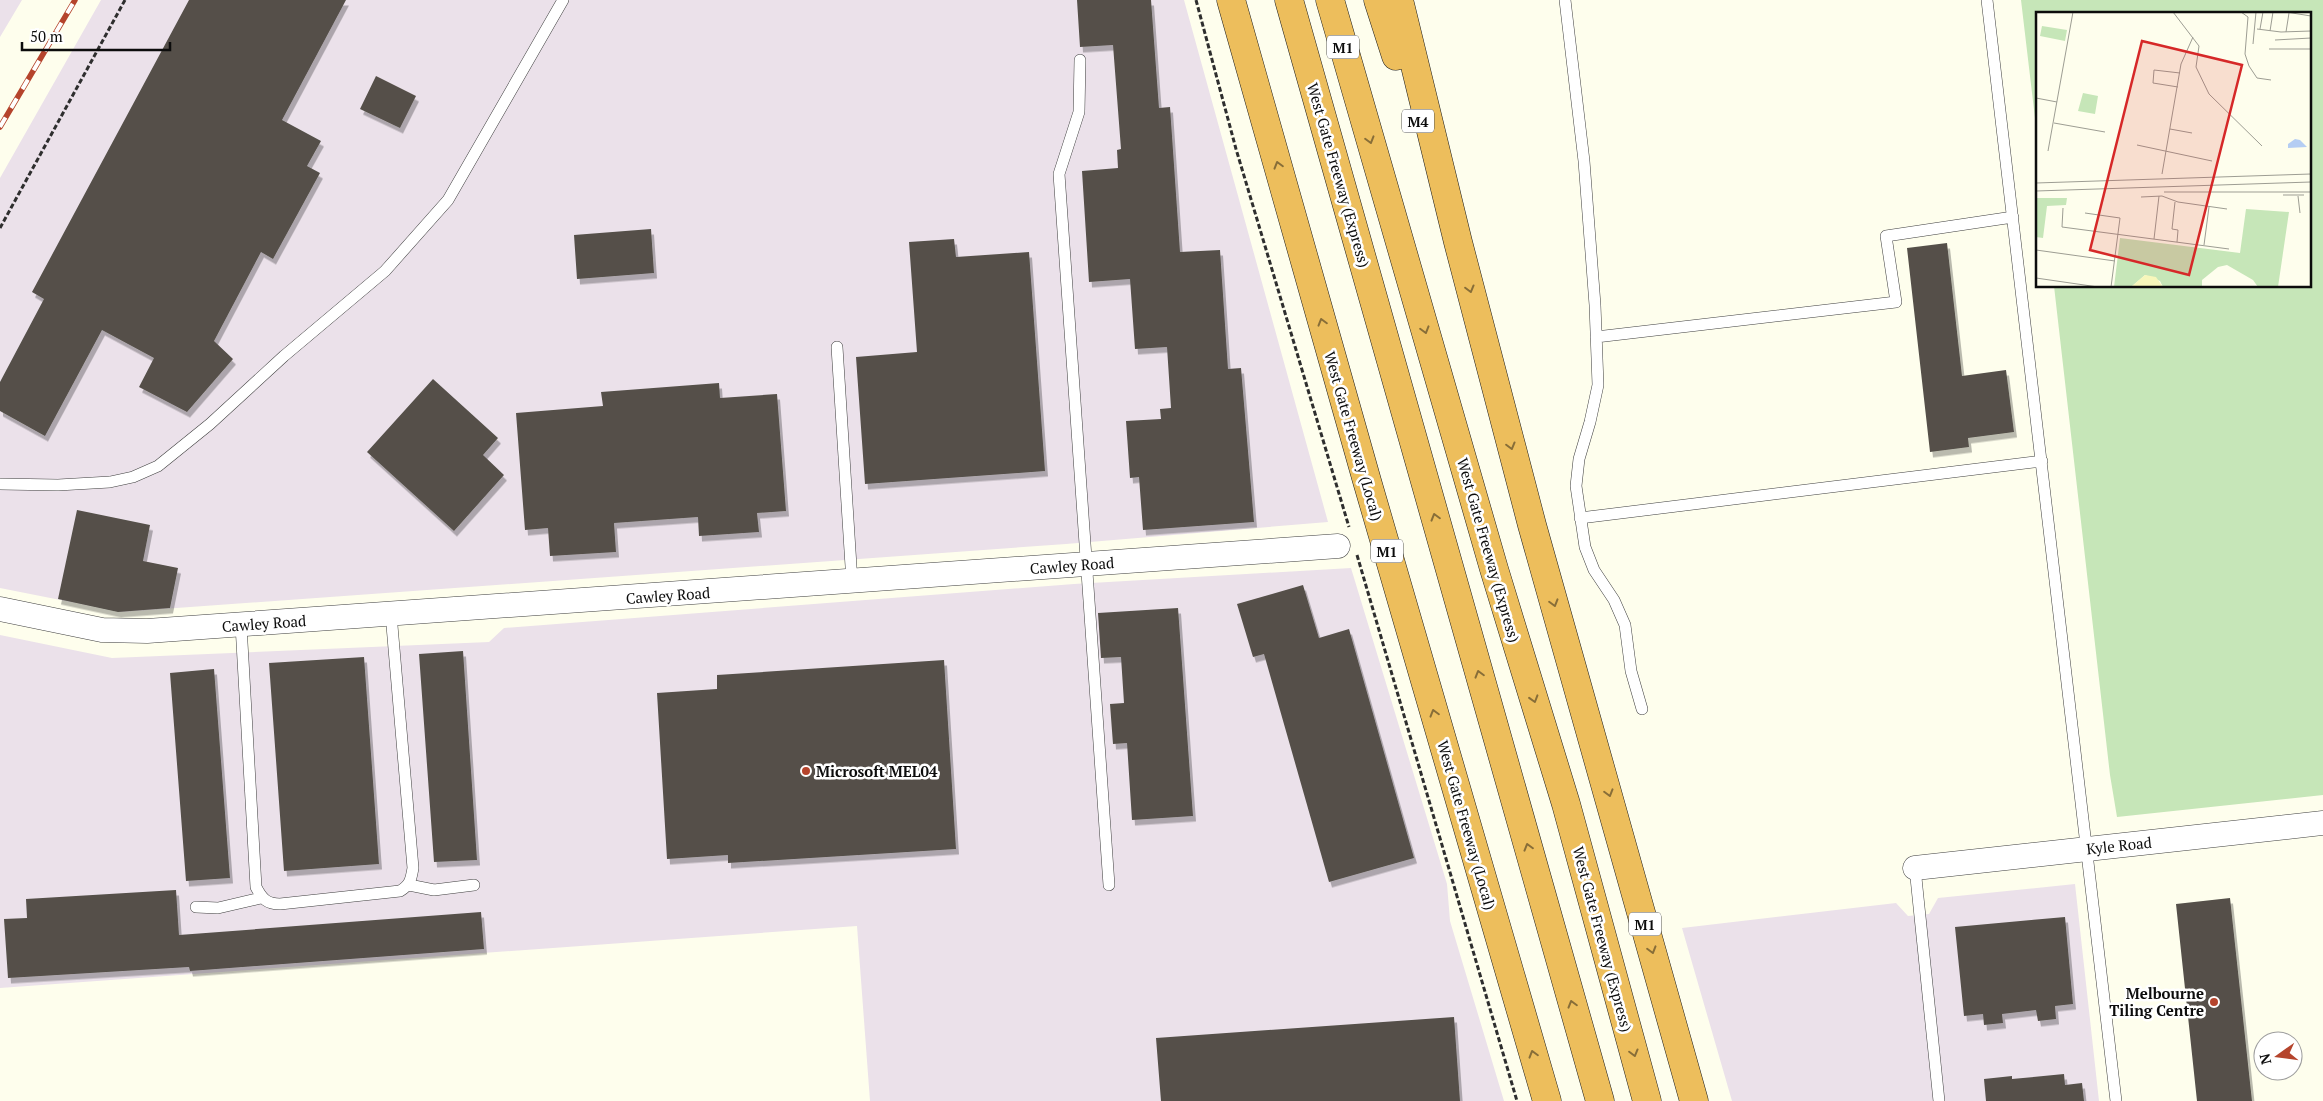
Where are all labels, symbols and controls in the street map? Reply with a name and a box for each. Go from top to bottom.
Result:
inset map [2036,12,2310,288]
scale bar [22,20,170,52]
text: 50 m [30,26,63,46]
road number: M1 [1327,36,1359,58]
street label: West Gate Freeway (Express) [1303,80,1375,270]
road number: M4 [1402,110,1434,132]
one-way arrow [1365,135,1375,144]
one-way arrow [1273,162,1283,170]
one-way arrow [1465,284,1475,292]
one-way arrow [1317,318,1327,326]
one-way arrow [1419,325,1430,334]
street label: West Gate Freeway (Local) [1320,349,1388,523]
one-way arrow [1505,442,1516,451]
street label: West Gate Freeway (Express) [1453,455,1525,645]
one-way arrow [1431,514,1441,522]
road number: M1 [1371,540,1403,562]
street label: Cawley Road [1029,552,1115,578]
street label: Cawley Road [625,582,711,608]
one-way arrow [1549,598,1559,606]
street label: Cawley Road [221,610,307,636]
one-way arrow [1475,670,1485,678]
one-way arrow [1528,694,1538,703]
one-way arrow [1430,710,1440,718]
street label: West Gate Freeway (Local) [1433,738,1501,912]
place label: Microsoft MEL04 [816,761,938,781]
marker: Microsoft MEL04 [800,765,812,777]
one-way arrow [1603,789,1613,797]
street label: Kyle Road [2085,832,2153,858]
one-way arrow [1523,843,1534,852]
street label: West Gate Freeway (Express) [1569,844,1637,1034]
road number: M1 [1629,912,1661,936]
one-way arrow [1647,945,1657,953]
place label: Melbourne Tiling Centre [2109,983,2204,1020]
marker: Melbourne Tiling Centre [2208,996,2220,1008]
one-way arrow [1567,999,1578,1008]
north arrow [2253,1031,2303,1081]
one-way arrow [1628,1049,1639,1058]
one-way arrow [1529,1051,1539,1059]
text: N [2254,1051,2275,1067]

